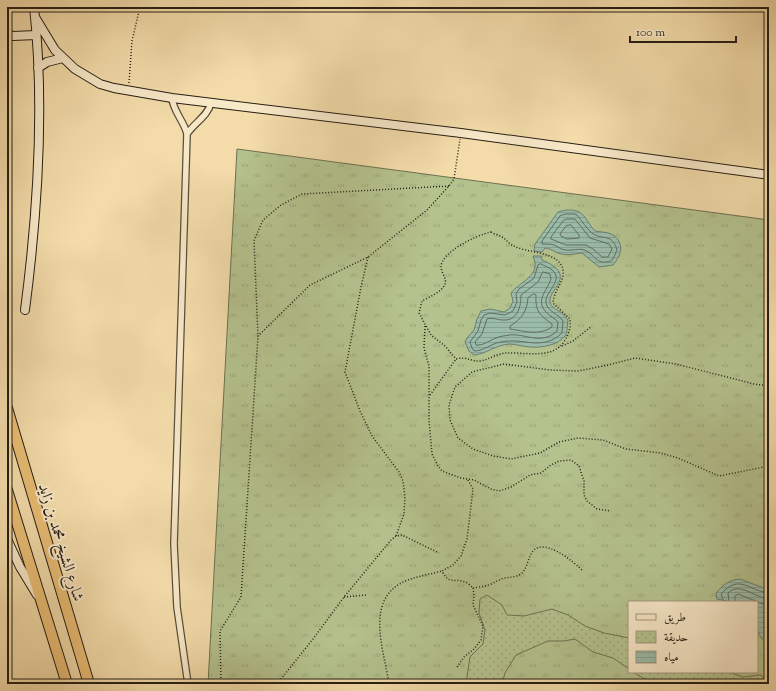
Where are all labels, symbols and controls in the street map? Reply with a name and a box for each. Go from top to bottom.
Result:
scale bar [630,18,736,44]
text: 100 m [636,24,665,42]
street label: شارع الشيخ محمد بن زايد [30,481,88,605]
legend [628,601,758,673]
text: طريق [664,609,686,627]
text: حديقة [664,629,688,647]
text: مياه [664,649,679,667]

